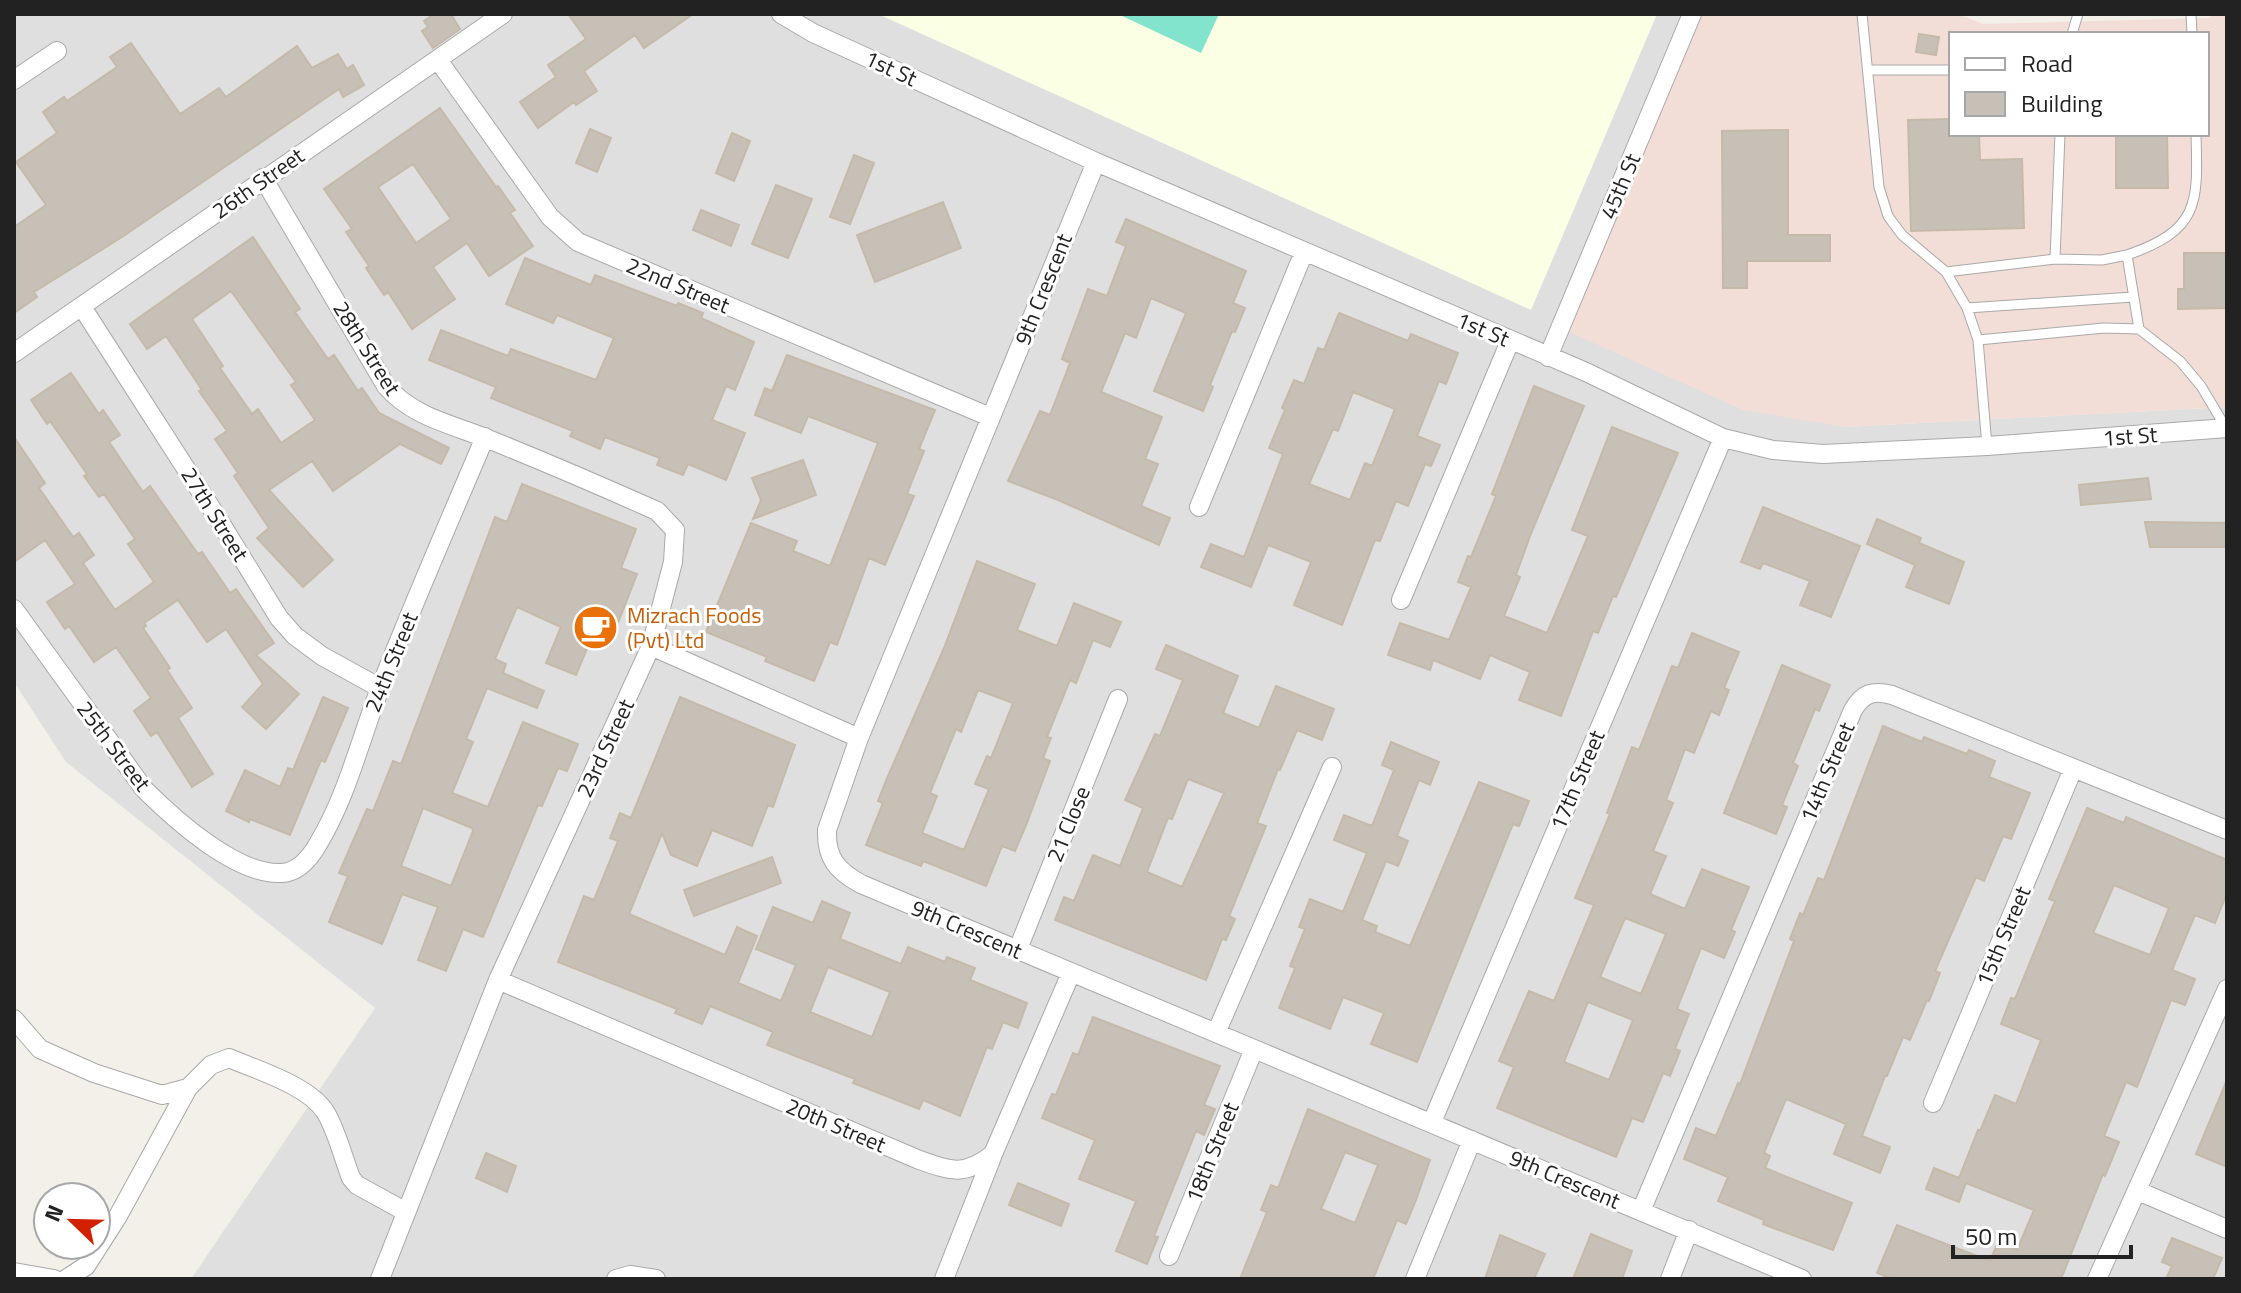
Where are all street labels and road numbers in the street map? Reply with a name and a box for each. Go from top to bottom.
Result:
street label: 1st St [859,41,923,95]
street label: 26th Street [205,139,311,227]
street label: 45th St [1591,148,1649,224]
street label: 9th Crescent [1005,228,1081,350]
street label: 22nd Street [621,248,735,322]
street label: 28th Street [325,294,410,402]
street label: 1st St [1451,303,1515,355]
street label: 1st St [2102,417,2159,455]
street label: 27th Street [173,460,258,568]
street label: 24th Street [355,606,427,717]
street label: 23rd Street [567,693,643,803]
street label: 25th Street [69,694,160,799]
street label: 14th Street [1791,716,1863,827]
street label: 17th Street [1541,724,1613,835]
street label: 21 Close [1037,781,1099,867]
street label: 15th Street [1967,880,2039,991]
street label: 9th Crescent [906,890,1028,968]
street label: 20th Street [781,1089,892,1161]
street label: 18th Street [1176,1096,1248,1207]
street label: 9th Crescent [1504,1140,1626,1218]

